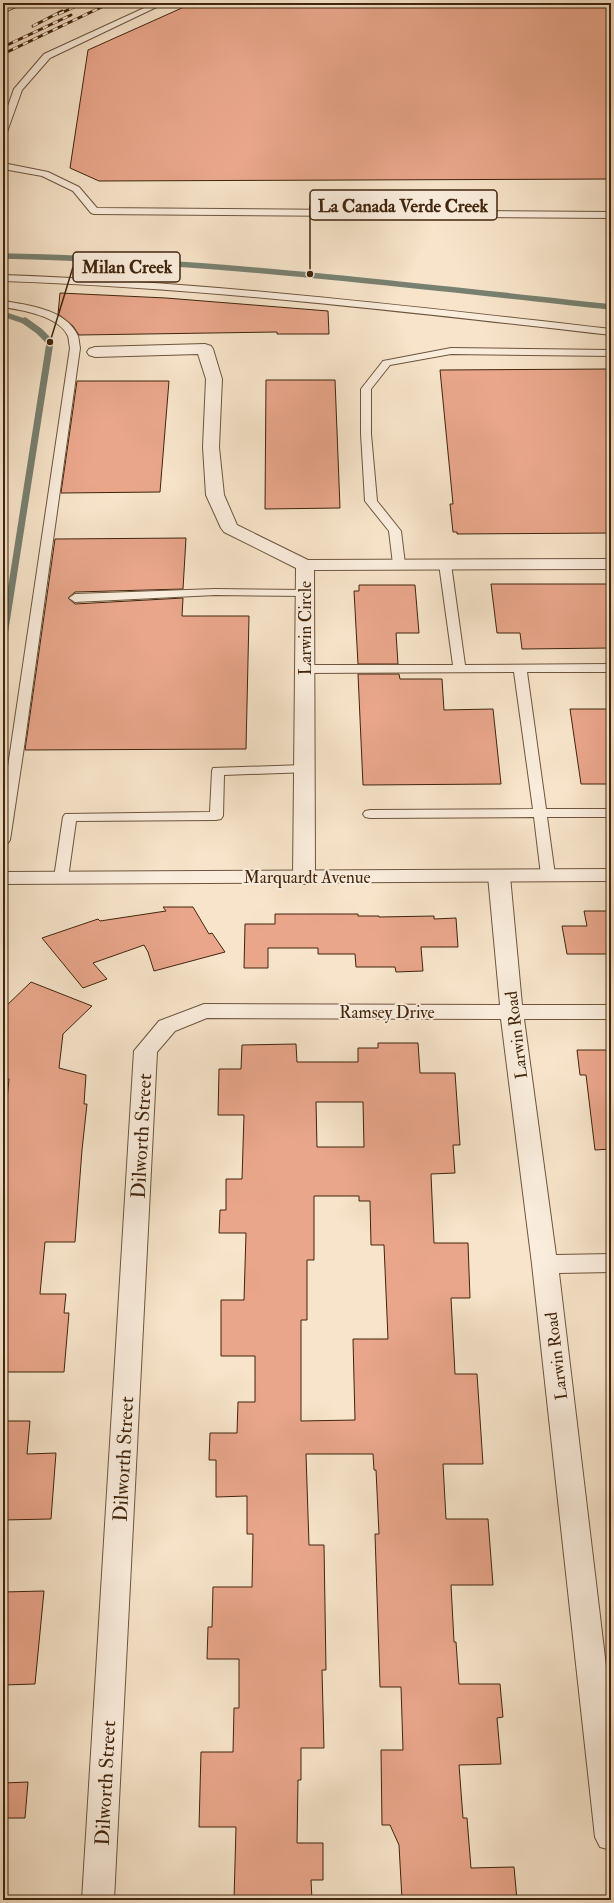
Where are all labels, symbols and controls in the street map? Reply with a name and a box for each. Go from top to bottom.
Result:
callout: La Canada Verde Creek [310,190,497,220]
text: La Canada Verde Creek [318,195,489,218]
callout: Milan Creek [73,252,180,282]
text: Milan Creek [81,256,173,279]
street label: Larwin Circle [295,581,316,675]
street label: Marquardt Avenue [243,867,371,888]
street label: Larwin Road [501,989,532,1080]
street label: Ramsey Drive [339,1002,435,1024]
street label: Dilworth Street [126,1072,157,1199]
street label: Larwin Road [541,1310,572,1401]
street label: Dilworth Street [108,1395,139,1522]
street label: Dilworth Street [90,1719,121,1846]

